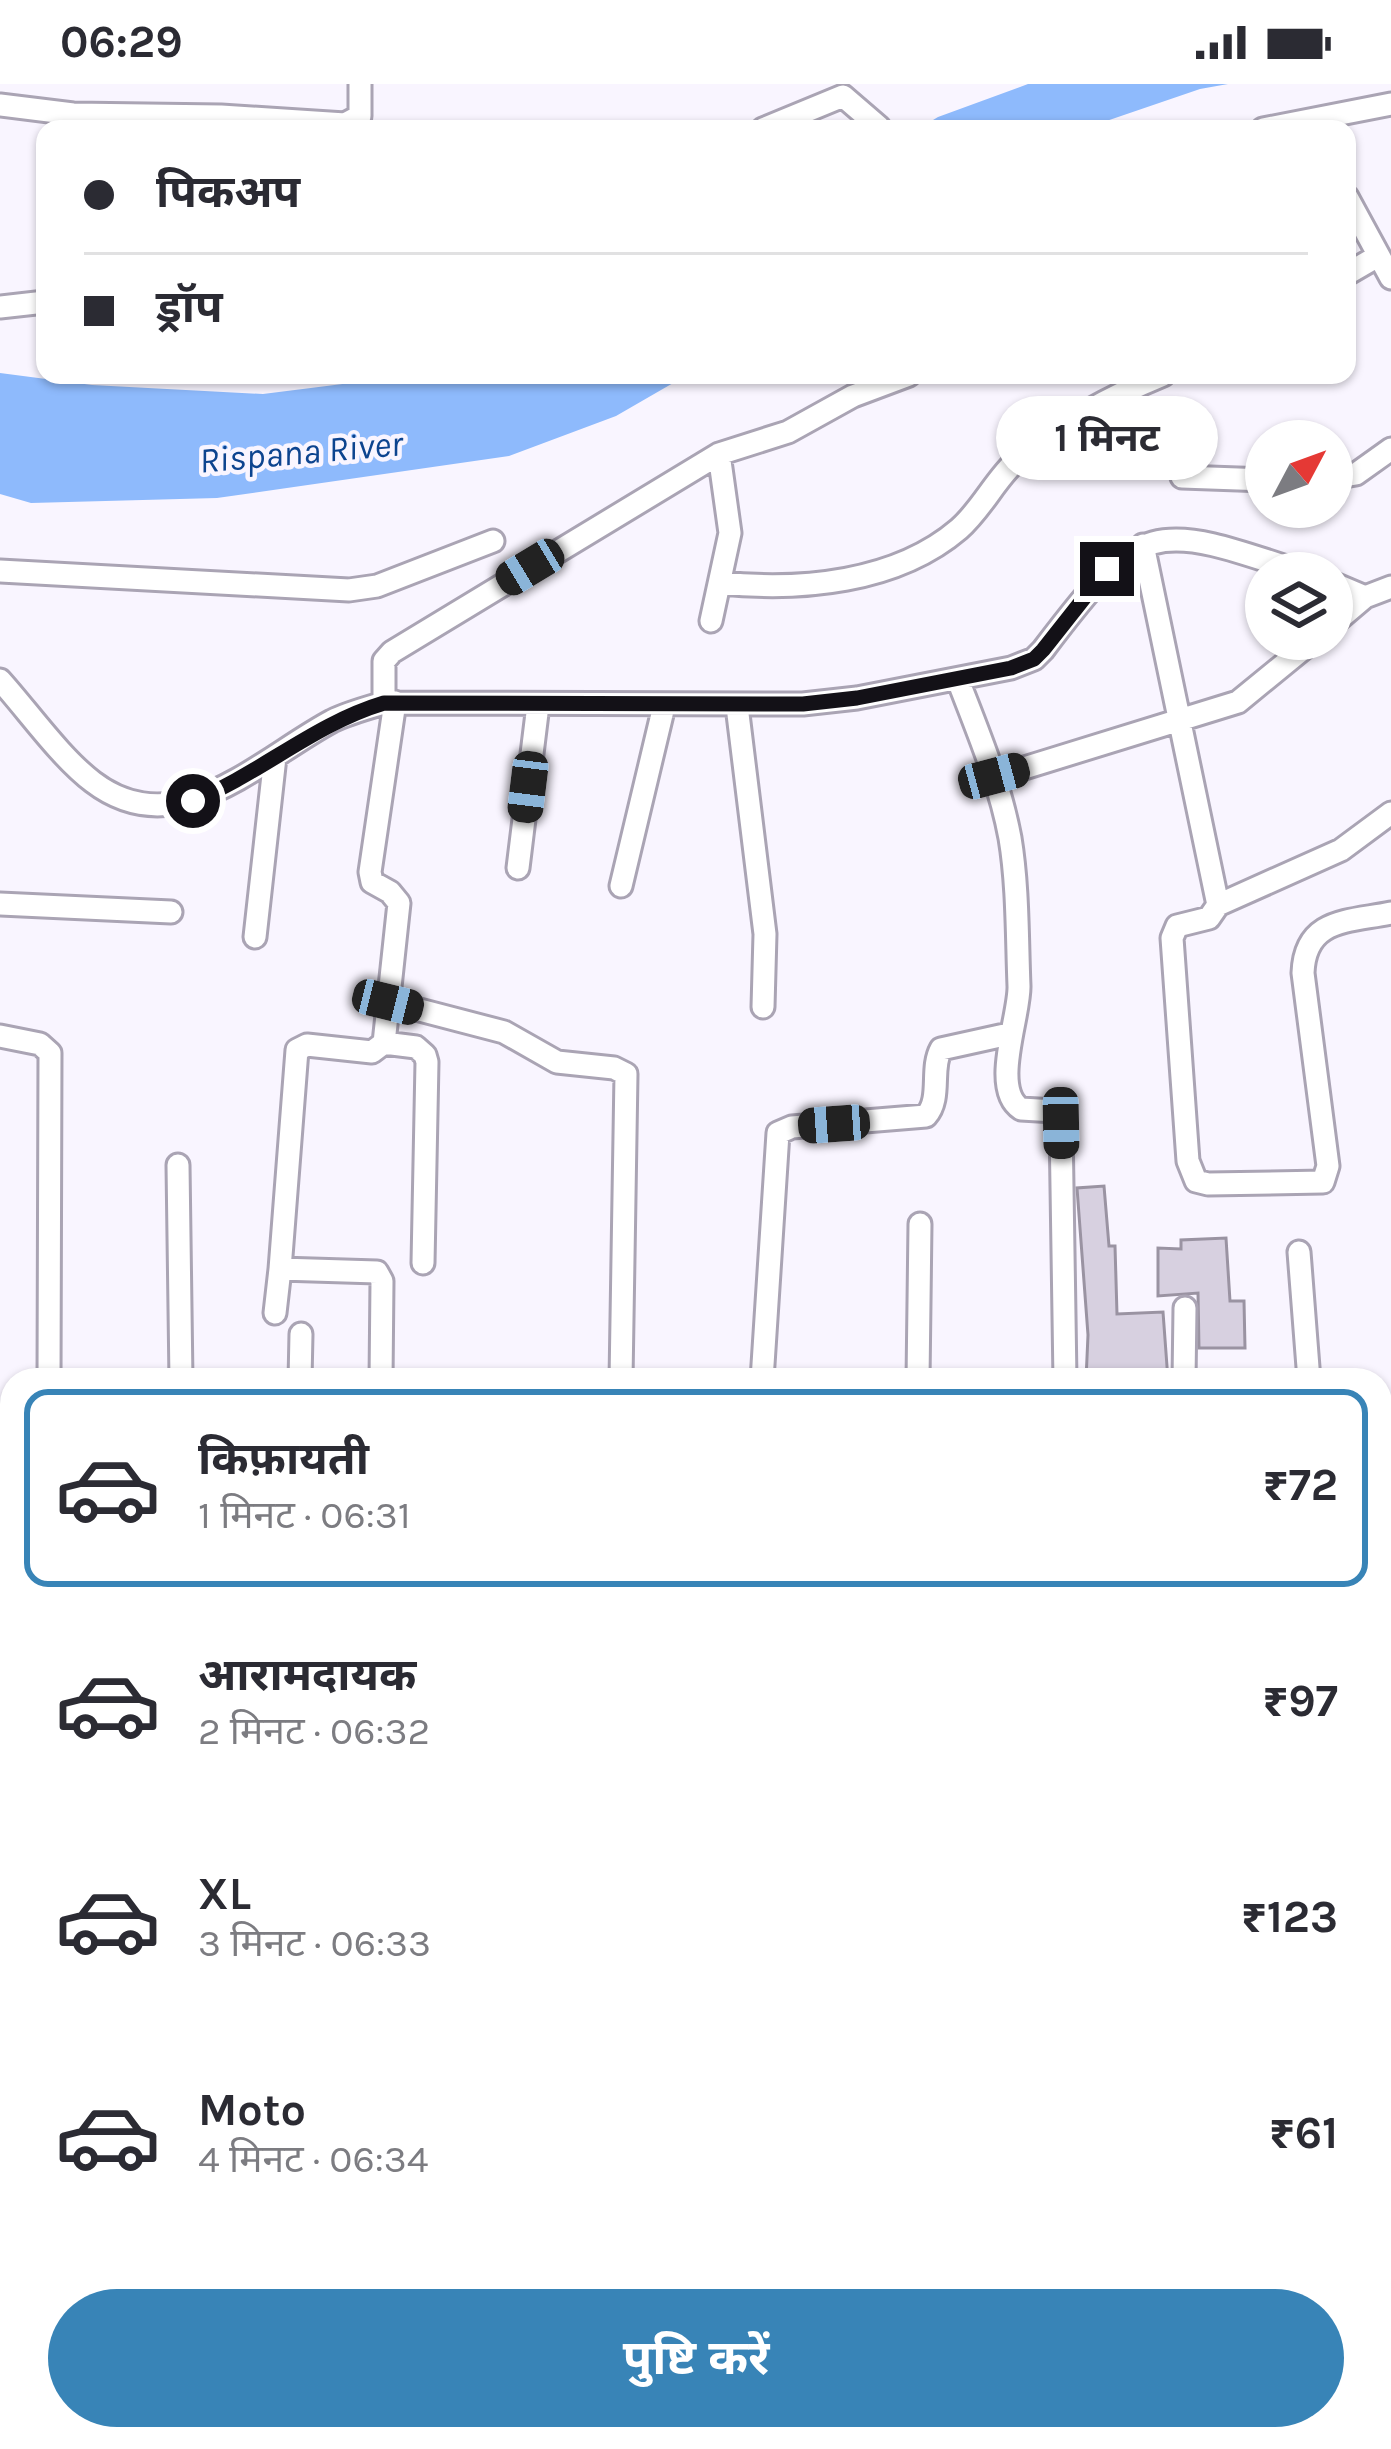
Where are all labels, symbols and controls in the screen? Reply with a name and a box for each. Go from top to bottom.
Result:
text: 06:29 [60,16,183,68]
text: पिकअप [156,166,300,218]
text: ड्रॉप [156,281,223,333]
callout: 1 मिनट [996,395,1218,479]
text: 1 मिनट [1054,415,1160,461]
north arrow [1245,420,1353,528]
map controls [1245,420,1353,660]
water label: Rispana River [197,422,406,482]
car [490,533,570,601]
route end [1080,542,1134,596]
button: layers [1245,552,1353,660]
car [506,749,550,825]
car [955,749,1033,803]
route start [166,774,220,828]
car [349,976,427,1028]
car [1042,1087,1080,1159]
car [797,1104,871,1144]
text: किफ़ायती [198,1433,369,1485]
icon: car [54,1434,162,1542]
text: ₹72 [1263,1459,1338,1511]
text: 1 मिनट · 06:31 [198,1492,411,1538]
text: आरामदायक [198,1649,416,1701]
icon: car [54,1650,162,1758]
text: ₹97 [1262,1675,1338,1727]
text: 2 मिनट · 06:32 [198,1708,430,1754]
icon: car [54,1866,162,1974]
text: XL [198,1868,251,1920]
text: ₹123 [1241,1891,1338,1943]
text: 3 मिनट · 06:33 [198,1920,431,1966]
icon: car [54,2082,162,2190]
text: Moto [198,2084,306,2136]
text: ₹61 [1269,2107,1338,2159]
text: 4 मिनट · 06:34 [198,2136,429,2182]
button: पुष्टि करें [48,2289,1344,2427]

